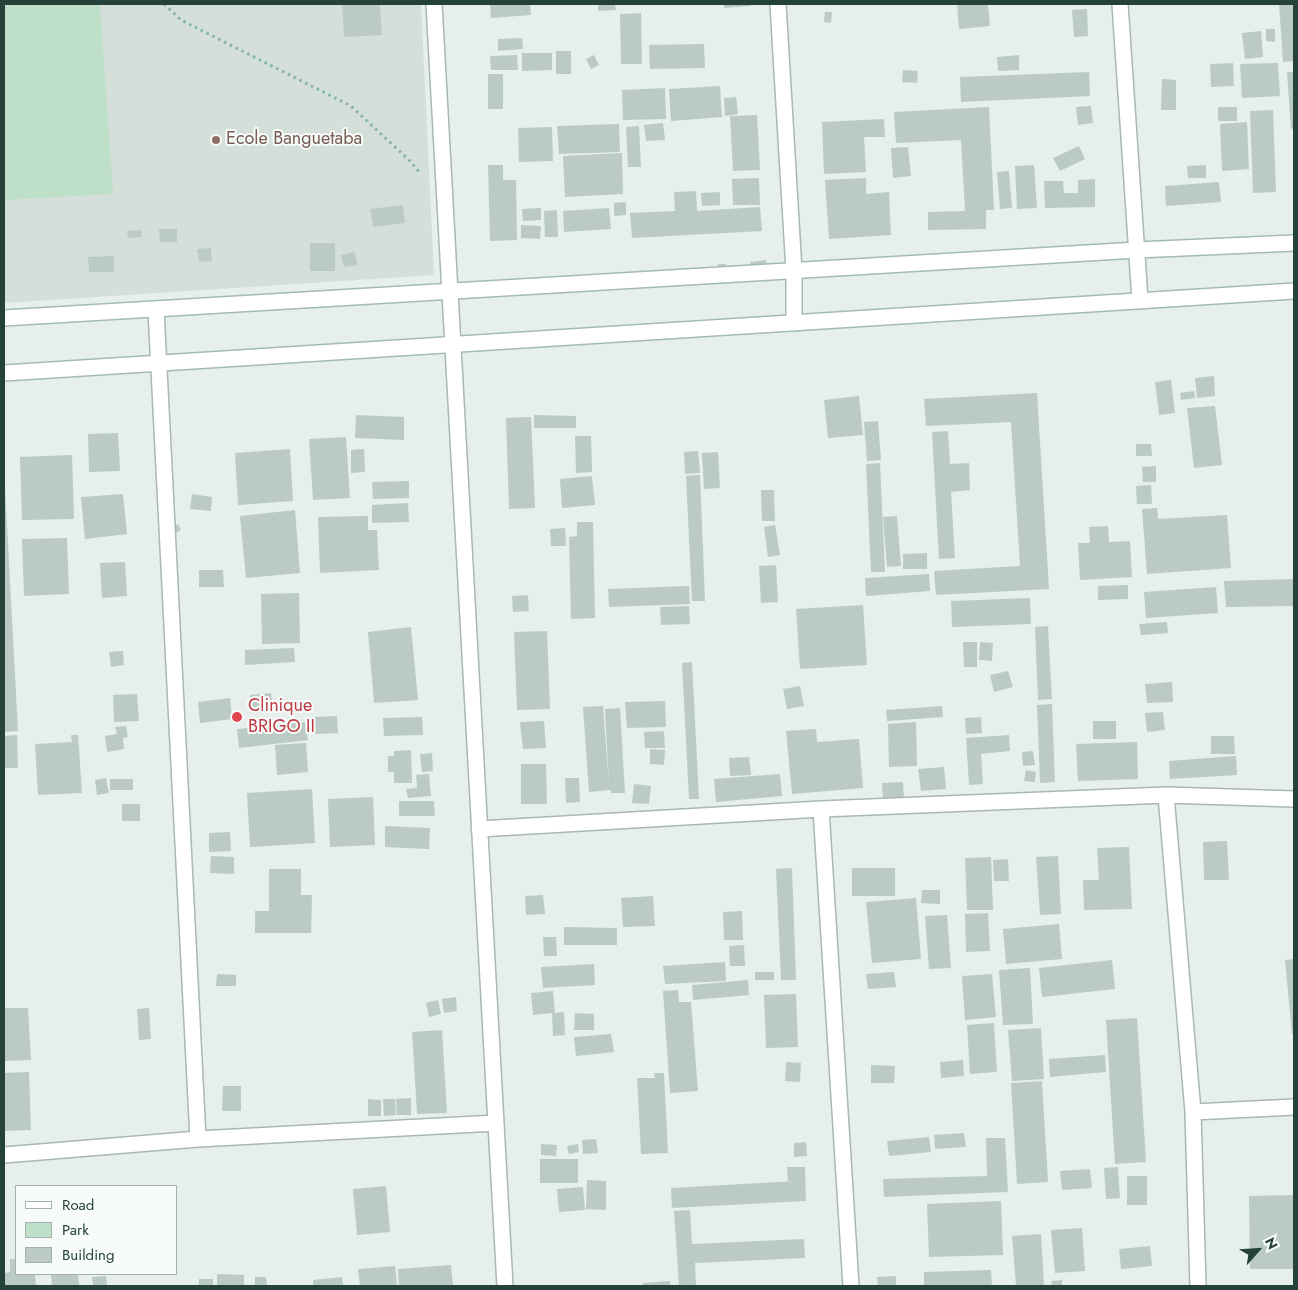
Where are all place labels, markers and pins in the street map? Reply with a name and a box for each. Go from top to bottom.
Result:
place label: Ecole Banguetaba [226,129,362,151]
marker: Ecole Banguetaba [210,134,222,146]
place label: Clinique BRIGO II [248,696,315,739]
marker: Clinique BRIGO II [230,710,244,724]

